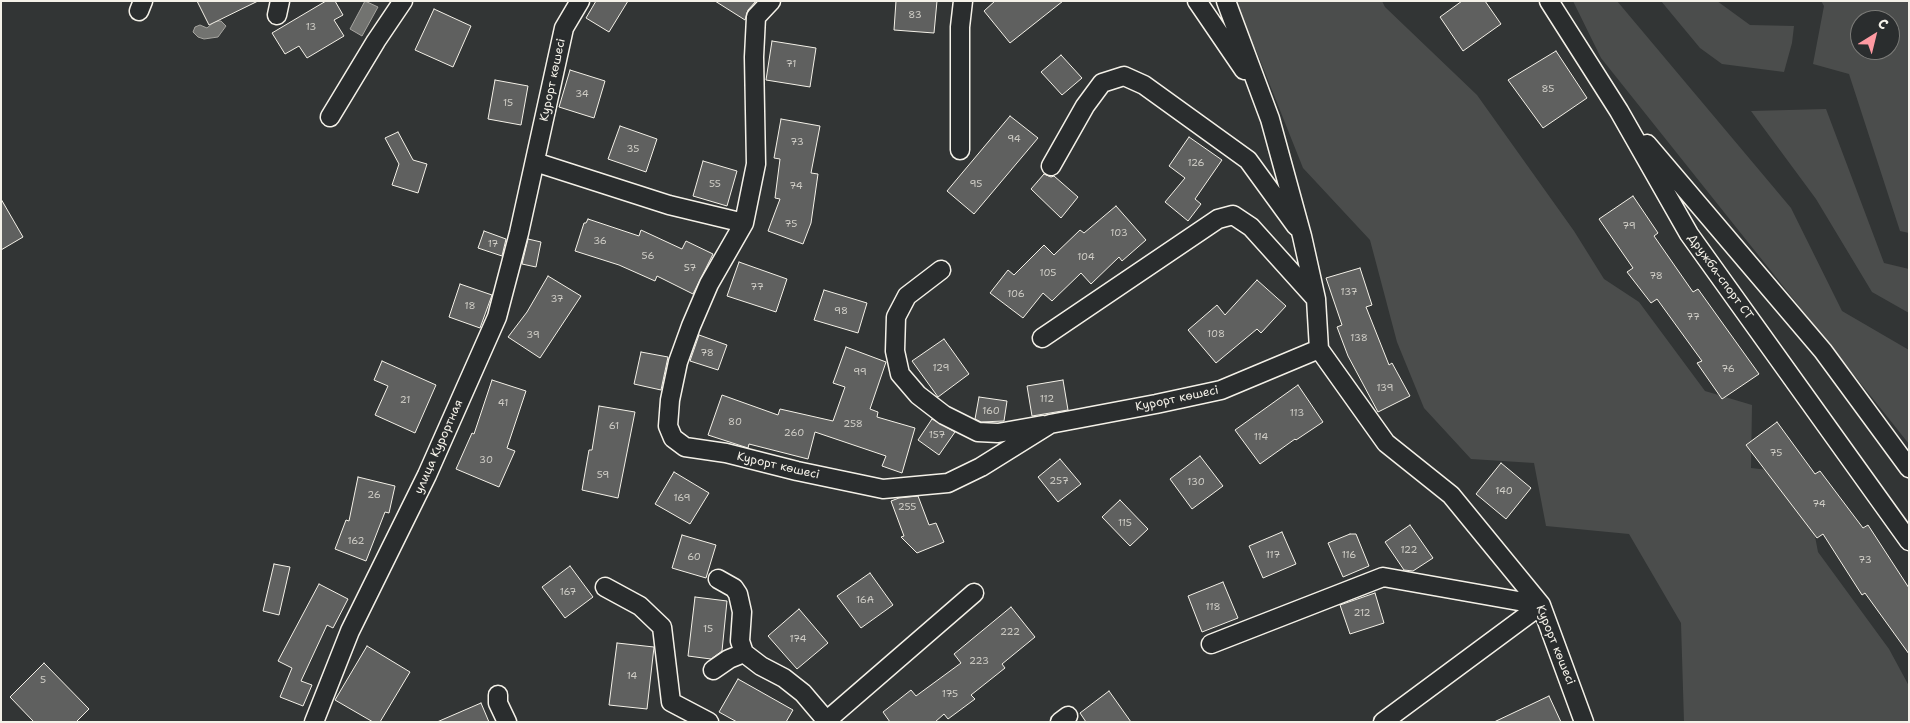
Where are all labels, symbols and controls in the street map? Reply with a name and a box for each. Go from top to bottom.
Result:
house number: 83 [908,9,922,21]
north arrow [1850,10,1900,60]
text: С [1874,14,1892,33]
house number: 13 [306,21,316,33]
street label: Курорт көшесі [537,37,569,123]
house number: 71 [786,58,796,70]
house number: 85 [1542,83,1554,95]
house number: 34 [575,88,589,100]
house number: 15 [503,97,513,109]
house number: 94 [1007,133,1021,145]
house number: 73 [790,136,804,148]
house number: 35 [627,143,639,155]
house number: 126 [1187,157,1205,169]
house number: 55 [709,178,721,190]
house number: 95 [970,178,982,190]
house number: 74 [789,180,803,192]
house number: 75 [785,218,797,230]
house number: 79 [1622,220,1636,232]
house number: 103 [1110,227,1128,239]
street label: Дружба-спорт СТ [1684,231,1756,323]
house number: 36 [593,235,607,247]
house number: 17 [488,238,498,250]
house number: 56 [642,250,654,262]
house number: 104 [1077,251,1095,263]
house number: 57 [684,262,696,274]
house number: 105 [1040,267,1056,279]
house number: 78 [1649,270,1663,282]
house number: 77 [750,281,764,293]
house number: 137 [1341,286,1357,298]
house number: 106 [1007,288,1025,300]
house number: 37 [550,293,564,305]
house number: 18 [464,300,476,312]
house number: 98 [834,305,848,317]
house number: 77 [1686,311,1700,323]
house number: 108 [1207,328,1225,340]
house number: 39 [526,329,540,341]
house number: 138 [1350,332,1368,344]
house number: 78 [700,347,714,359]
house number: 129 [932,362,950,374]
house number: 76 [1721,363,1735,375]
house number: 99 [853,366,867,378]
house number: 139 [1376,382,1394,394]
street label: Курорт көшесі [1134,383,1220,415]
house number: 112 [1040,393,1054,405]
house number: 21 [400,394,410,406]
house number: 41 [498,397,508,409]
street label: улица Курортная [412,398,466,496]
house number: 160 [982,405,1000,417]
house number: 113 [1290,407,1304,419]
house number: 80 [728,416,742,428]
house number: 258 [843,418,863,430]
house number: 61 [609,420,619,432]
house number: 260 [784,427,804,439]
house number: 157 [929,429,945,441]
house number: 114 [1254,431,1268,443]
house number: 75 [1770,447,1782,459]
street label: Курорт көшесі [735,449,821,483]
house number: 30 [479,454,493,466]
house number: 59 [597,469,609,481]
house number: 257 [1049,475,1069,487]
house number: 130 [1187,476,1205,488]
house number: 140 [1495,485,1513,497]
house number: 26 [367,489,381,501]
house number: 169 [673,492,691,504]
house number: 74 [1812,498,1826,510]
house number: 255 [898,501,916,513]
house number: 115 [1118,517,1132,529]
house number: 162 [347,535,365,547]
house number: 122 [1400,544,1418,556]
house number: 117 [1266,549,1280,561]
house number: 116 [1342,549,1356,561]
house number: 60 [687,551,701,563]
house number: 73 [1858,554,1872,566]
house number: 167 [560,586,576,598]
house number: 16А [856,594,874,606]
house number: 118 [1206,601,1220,613]
street label: Курорт көшесі [1533,603,1577,687]
house number: 212 [1353,607,1371,619]
house number: 15 [703,623,713,635]
house number: 222 [1000,626,1020,638]
house number: 174 [789,633,807,645]
house number: 223 [969,655,989,667]
house number: 14 [627,670,637,682]
house number: 5 [40,674,46,686]
house number: 175 [942,688,958,700]

